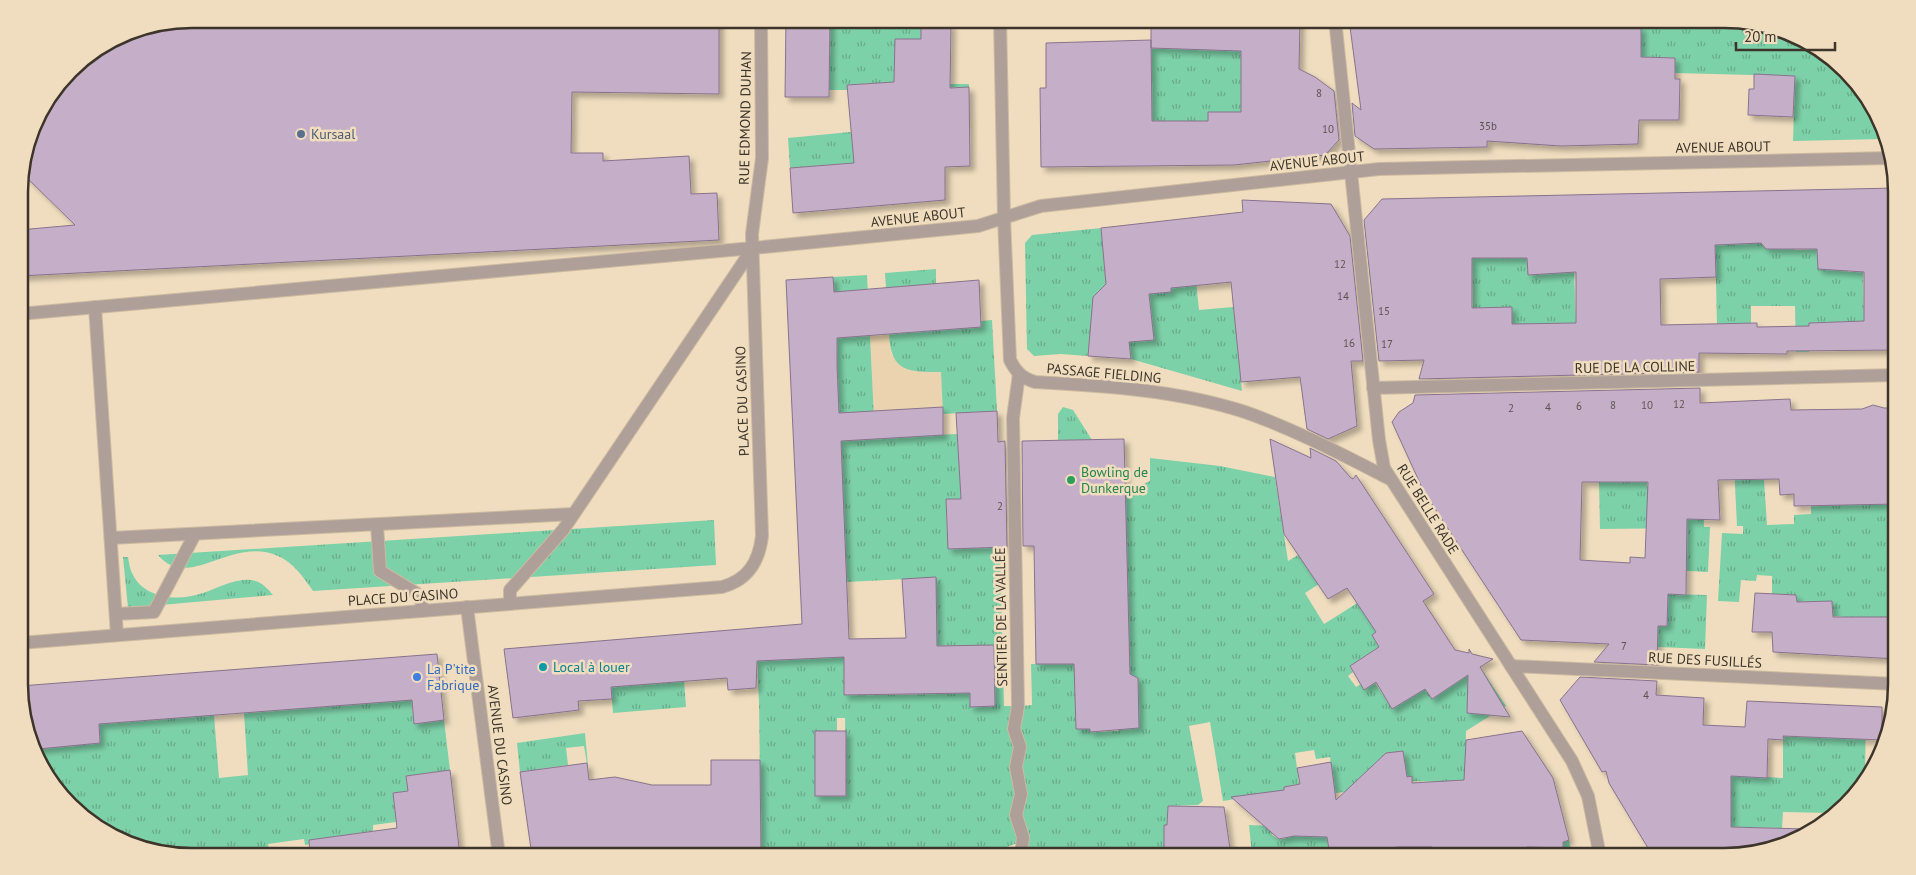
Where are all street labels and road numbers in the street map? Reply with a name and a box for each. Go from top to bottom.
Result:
street label: RUE EDMOND DUHAN [735,51,755,185]
street label: AVENUE ABOUT [1675,137,1771,157]
street label: AVENUE ABOUT [1269,147,1366,175]
street label: AVENUE ABOUT [870,203,967,231]
street label: PLACE DU CASINO [731,345,753,457]
street label: RUE DE LA COLLINE [1575,357,1695,377]
street label: PASSAGE FIELDING [1046,359,1162,387]
street label: RUE BELLE RADE [1393,461,1463,557]
street label: SENTIER DE LA VALLÉE [991,547,1011,687]
street label: PLACE DU CASINO [347,584,459,610]
street label: RUE DES FUSILLÉS [1648,648,1762,672]
street label: AVENUE DU CASINO [484,684,516,806]

